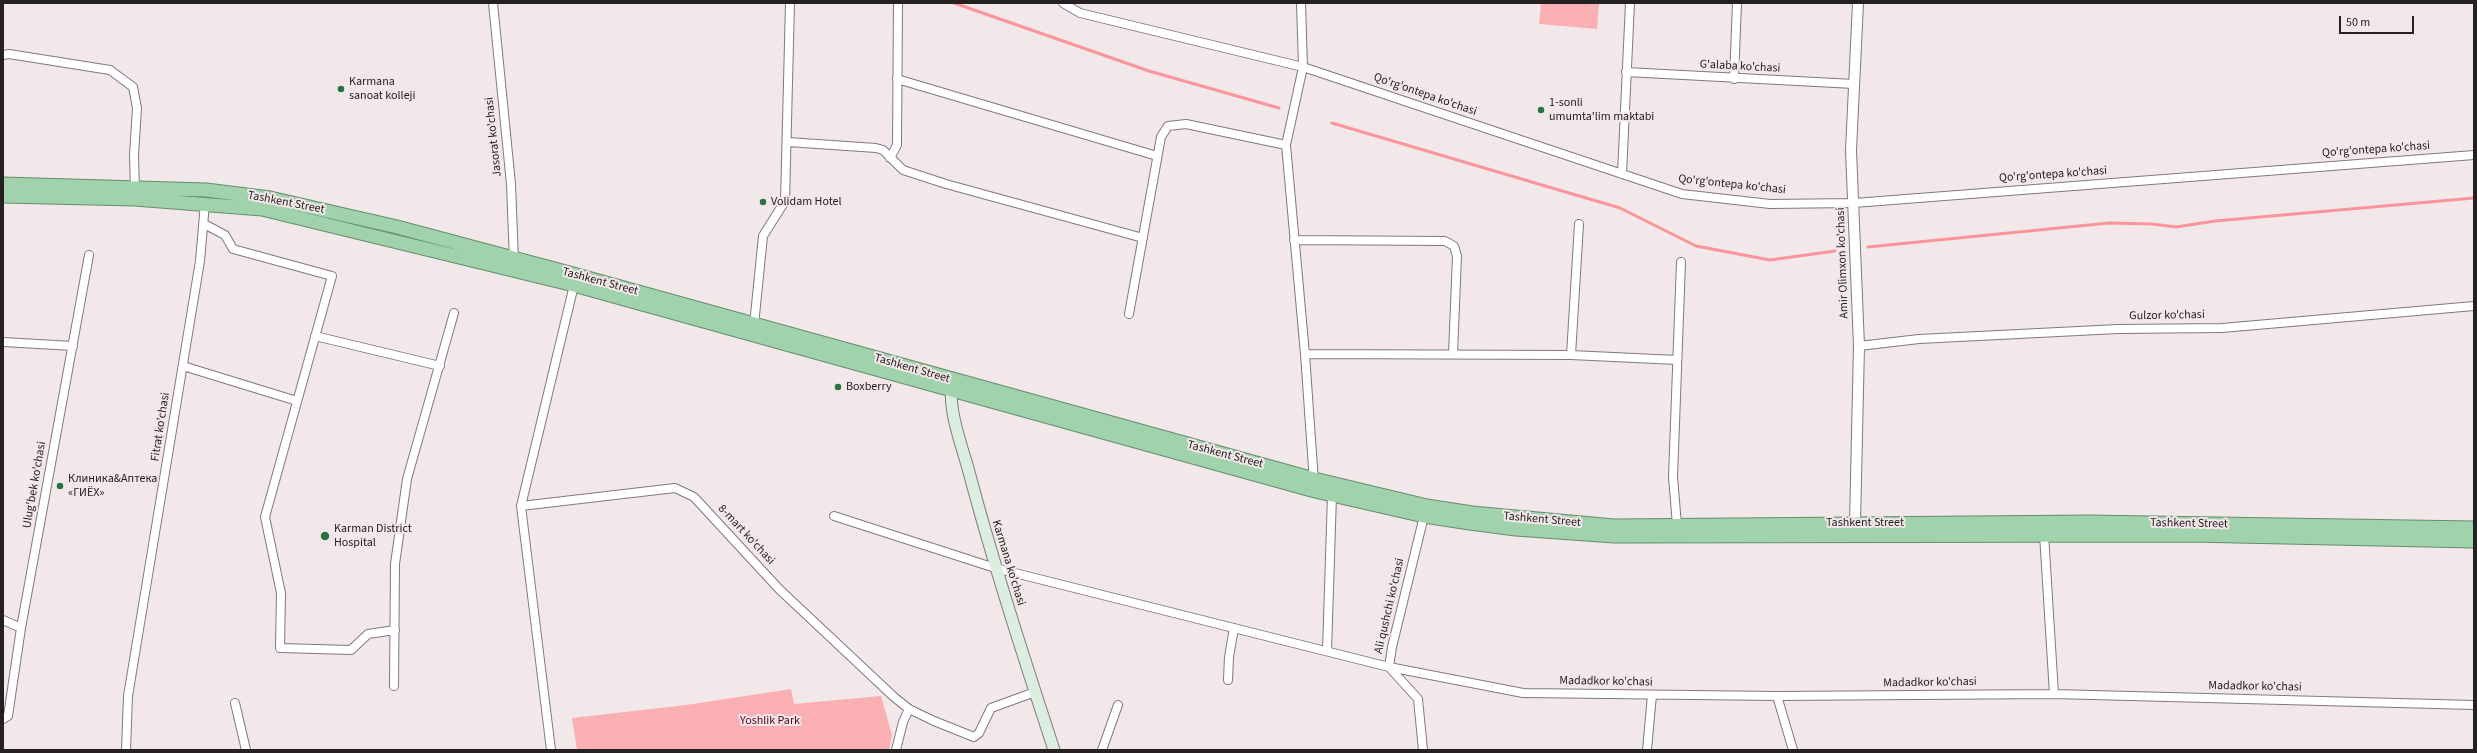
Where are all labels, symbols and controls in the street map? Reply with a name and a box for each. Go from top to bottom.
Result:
scale bar [2341,8,2416,34]
text: 50 m [2346,14,2370,31]
street label: G'alaba ko'chasi [1699,58,1781,76]
street label: Qo'rg'ontepa ko'chasi [1371,71,1479,119]
place label: Karmana sanoat kolleji [349,75,416,103]
marker: Karmana sanoat kolleji [336,84,346,94]
street label: Jasorat ko'chasi [483,96,505,178]
place label: 1-sonli umumta'lim maktabi [1549,96,1654,124]
marker: 1-sonli umumta'lim maktabi [1536,105,1546,115]
street label: Qo'rg'ontepa ko'chasi [2322,139,2430,161]
street label: Qo'rg'ontepa ko'chasi [1999,164,2107,186]
street label: Qo'rg'ontepa ko'chasi [1677,172,1787,198]
street label: Tashkent Street [246,188,326,218]
place label: Volidam Hotel [771,195,842,209]
marker: Volidam Hotel [758,197,768,207]
street label: Amir Olimxon ko'chasi [1834,207,1852,319]
street label: Tashkent Street [561,265,639,299]
street label: Gulzor ko'chasi [2129,308,2205,324]
street label: Tashkent Street [873,351,951,387]
place label: Boxberry [846,380,892,394]
marker: Boxberry [833,382,843,392]
street label: Fitrat ko'chasi [148,391,174,463]
street label: Tashkent Street [1186,438,1264,472]
street label: Ulug'bek ko'chasi [20,440,50,530]
place label: Клиника&Аптека «ГИЁХ» [68,472,157,500]
marker: Клиника&Аптека «ГИЁХ» [55,481,65,491]
street label: 8-mart ko'chasi [715,502,777,568]
street label: Tashkent Street [1503,509,1581,531]
street label: Tashkent Street [1826,516,1904,530]
street label: Tashkent Street [2150,516,2228,532]
street label: Karmana ko'chasi [988,518,1028,608]
place label: Karman District Hospital [334,522,412,550]
marker: Karman District Hospital [319,530,331,542]
street label: Ali qushchi ko'chasi [1372,557,1408,655]
street label: Madadkor ko'chasi [1559,674,1653,690]
street label: Madadkor ko'chasi [1883,675,1977,691]
street label: Madadkor ko'chasi [2208,679,2302,695]
park label: Yoshlik Park [740,714,800,728]

